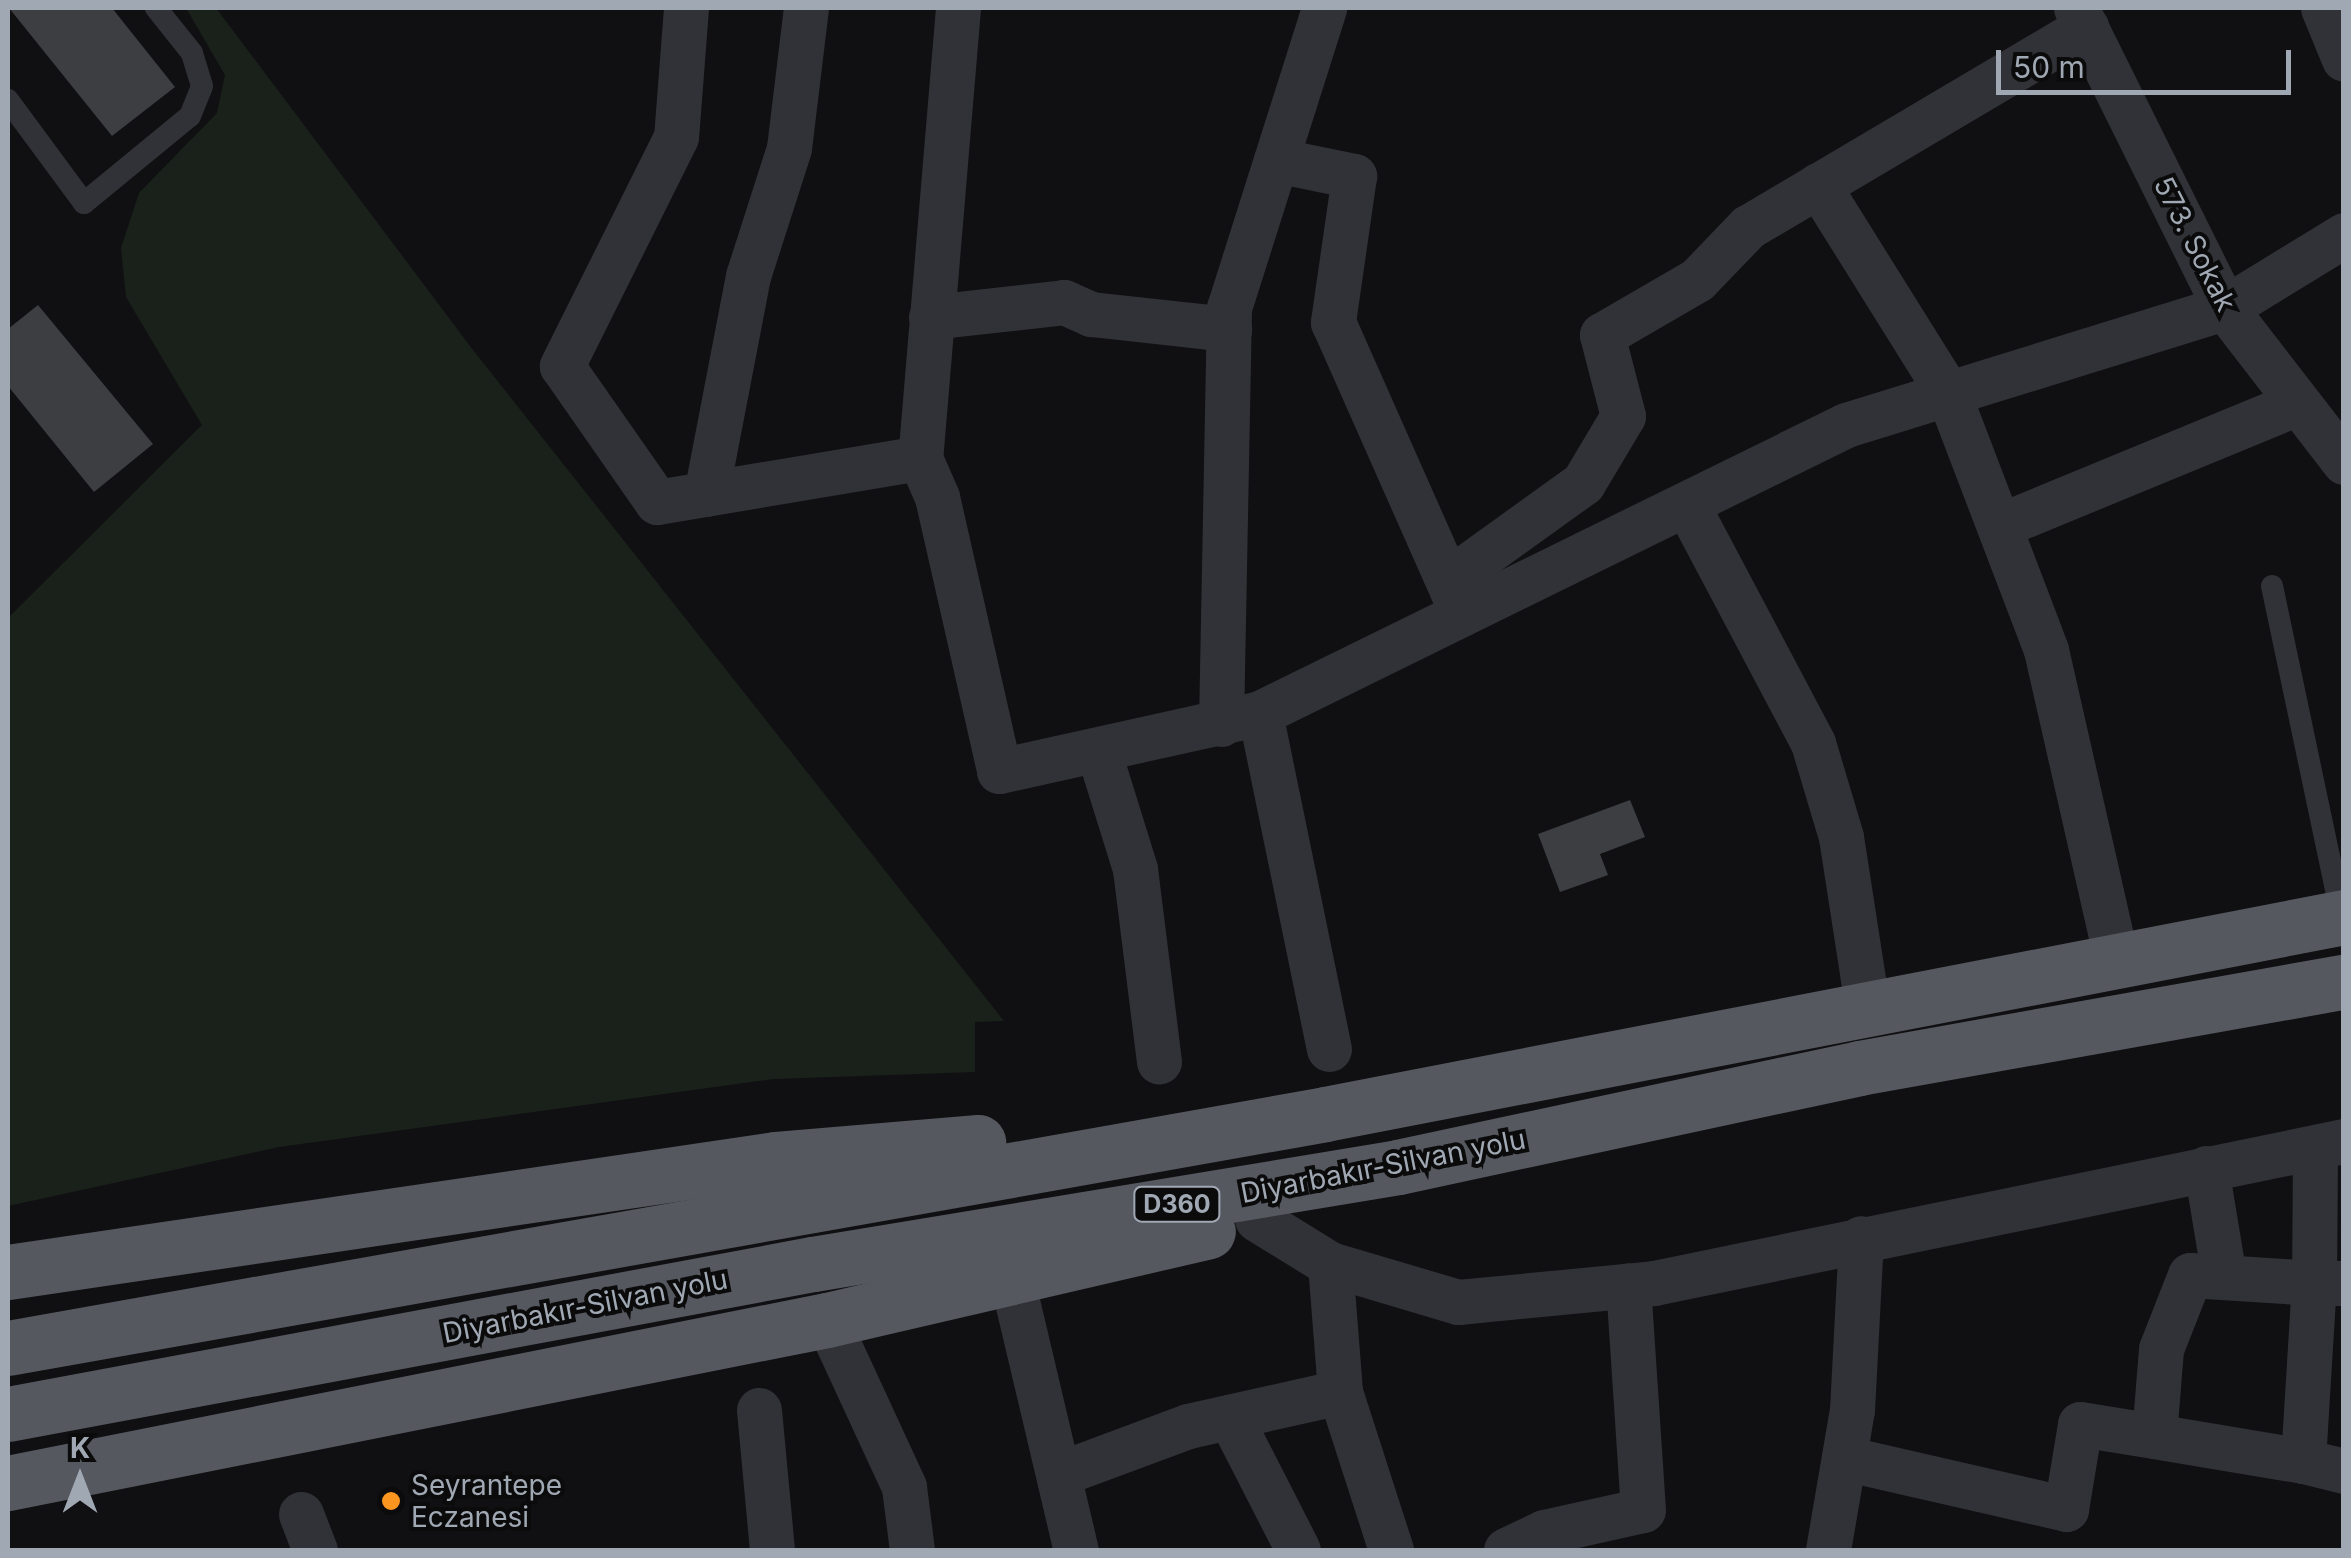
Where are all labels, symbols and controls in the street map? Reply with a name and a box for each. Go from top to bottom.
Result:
scale bar [2001,30,2296,92]
text: 50 m [2013,49,2085,85]
street label: 573. Sokak [2147,171,2243,317]
street label: Diyarbakır-Silvan yolu [1238,1122,1528,1210]
road number: D360 [1132,1184,1222,1224]
street label: Diyarbakır-Silvan yolu [440,1262,730,1350]
north arrow [30,1428,130,1528]
text: K [70,1431,90,1465]
place label: Seyrantepe Eczanesi [411,1468,562,1534]
marker: Seyrantepe Eczanesi [380,1490,402,1512]

